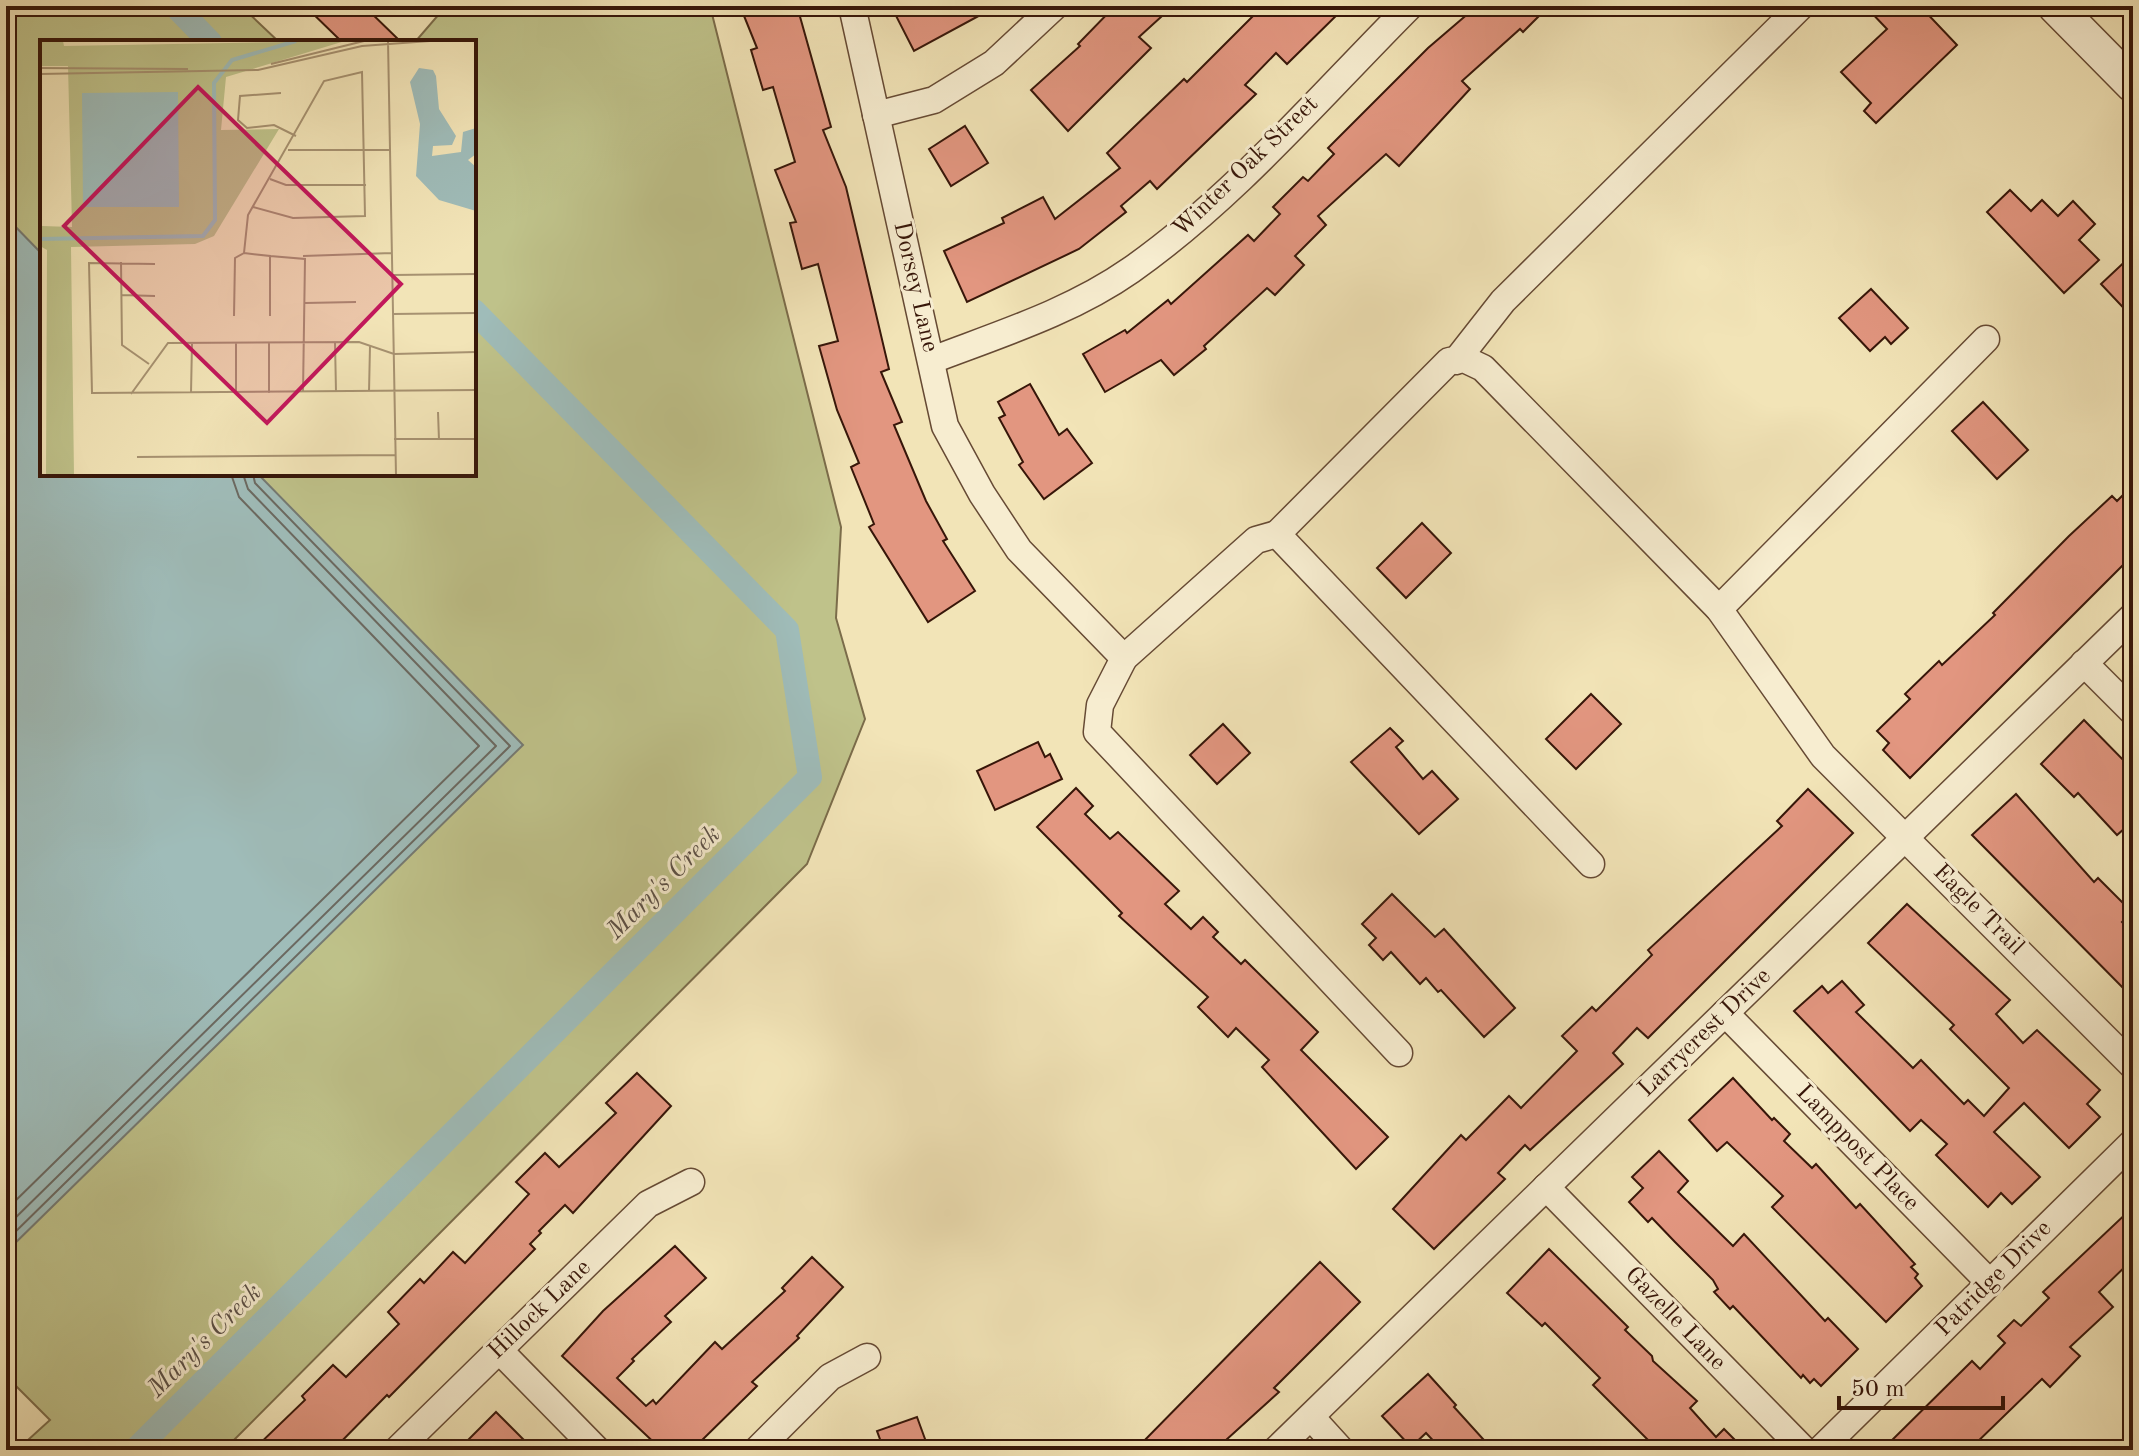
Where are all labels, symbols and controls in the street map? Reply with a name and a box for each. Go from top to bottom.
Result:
inset map [40,40,476,476]
street label: Winter Oak Street [1169,92,1323,242]
street label: Dorsey Lane [888,219,942,355]
water label: Mary's Creek [601,821,726,946]
street label: Eagle Trail [1928,860,2028,960]
street label: Larrycrest Drive [1634,964,1776,1102]
street label: Lamppost Place [1791,1080,1923,1216]
street label: Patridge Drive [1932,1217,2056,1341]
street label: Hillock Lane [484,1256,596,1364]
street label: Gazelle Lane [1620,1263,1730,1375]
water label: Mary's Creek [142,1279,267,1404]
scale bar [1839,1360,2003,1410]
text: 50 m [1851,1378,1905,1402]

